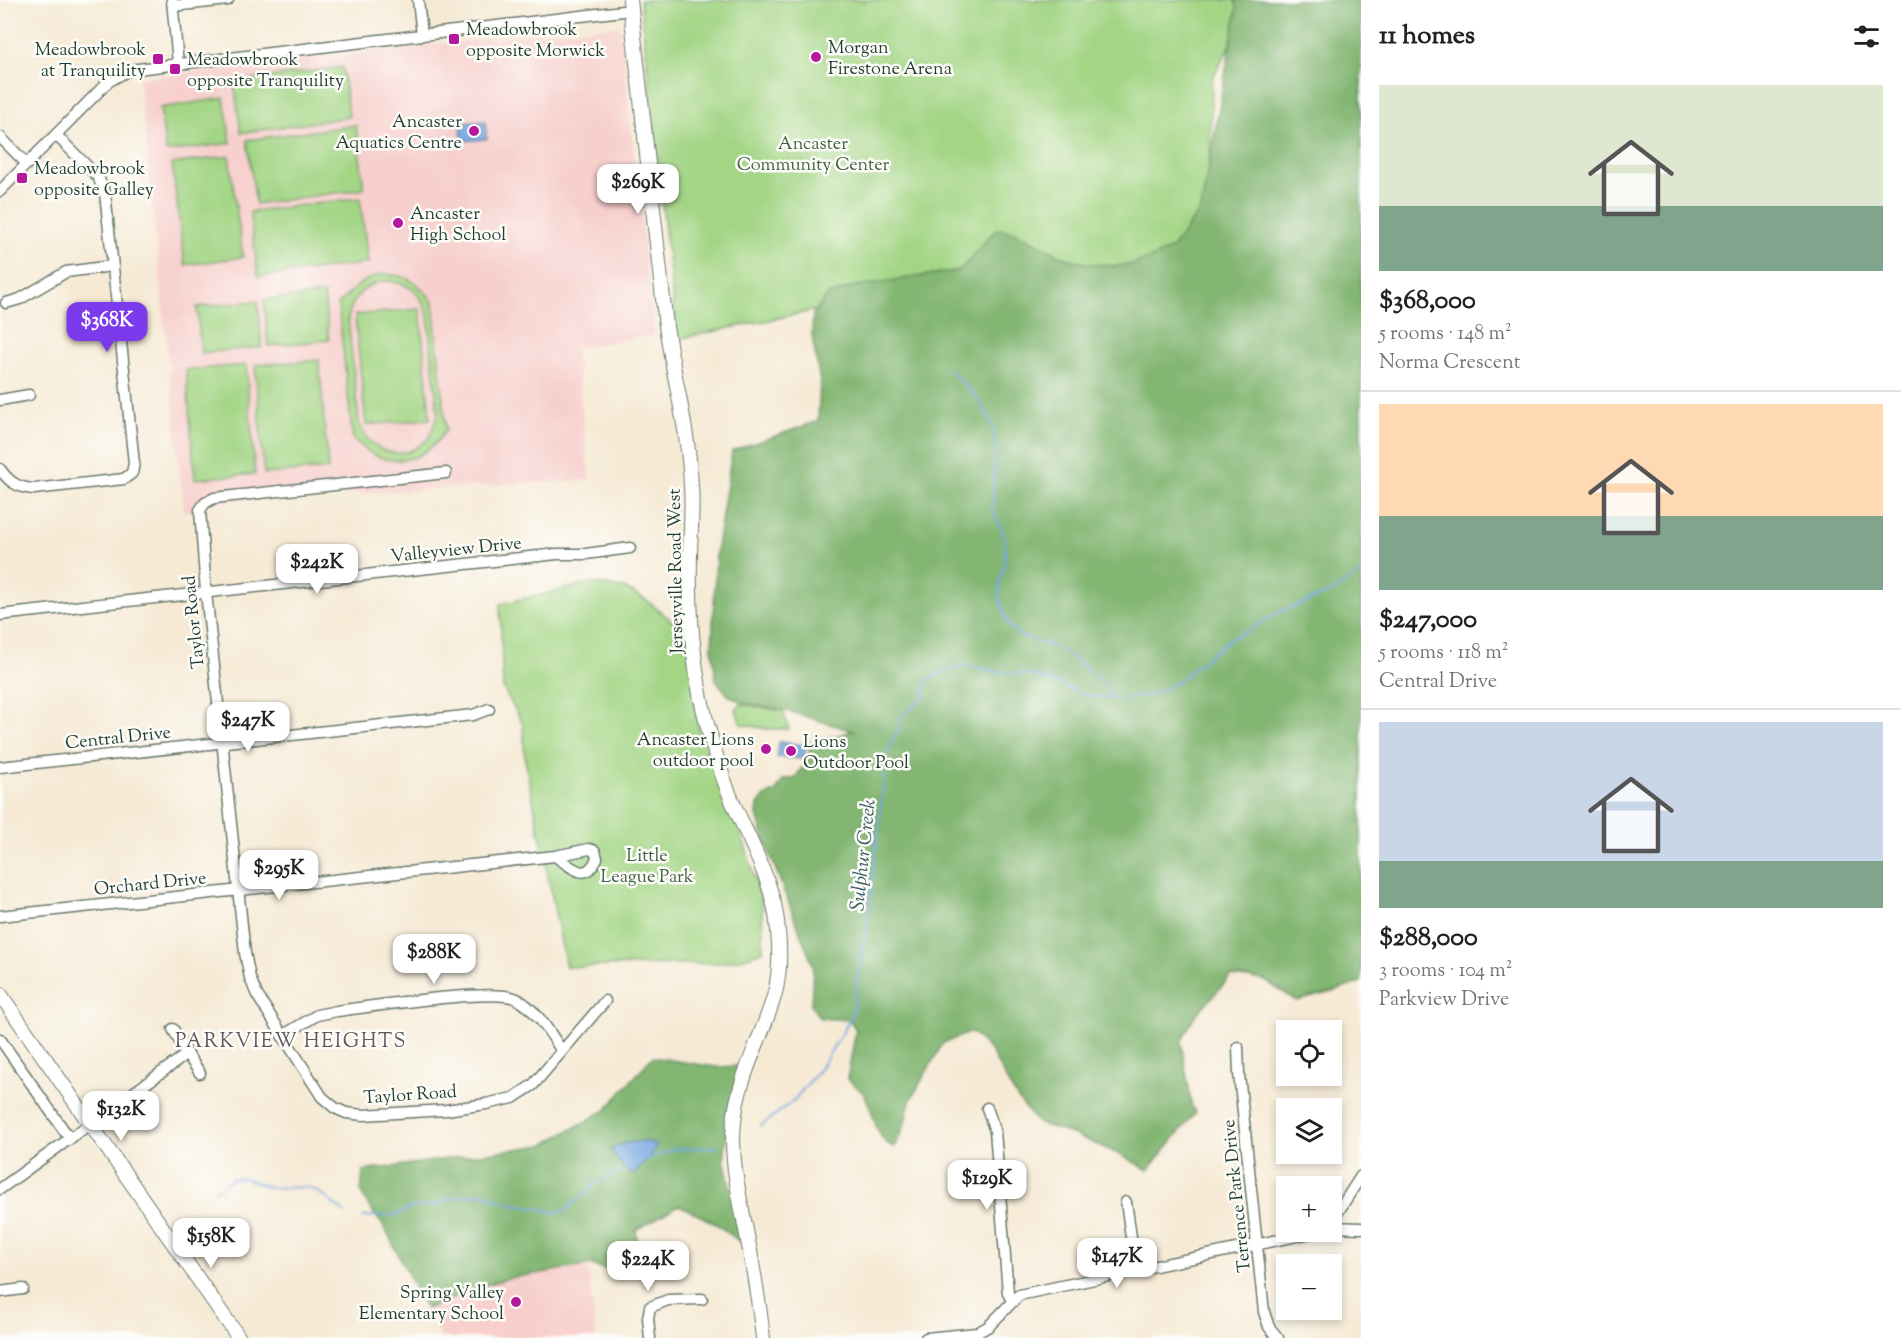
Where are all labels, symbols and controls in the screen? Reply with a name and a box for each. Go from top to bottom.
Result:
place label: Meadowbrook opposite Morwick [466,18,605,65]
text: 11 homes [1379,18,1475,55]
icon: filters [1850,20,1883,53]
marker: Meadowbrook opposite Morwick [447,32,461,46]
place label: Morgan Firestone Arena [828,36,952,83]
place label: Meadowbrook at Tranquility [35,38,146,85]
place label: Meadowbrook opposite Tranquility [187,48,344,95]
marker: Morgan Firestone Arena [809,50,823,64]
marker: Meadowbrook at Tranquility [151,52,165,66]
marker: Meadowbrook opposite Tranquility [168,62,182,76]
place label: Ancaster Aquatics Centre [336,110,462,157]
marker: Ancaster Aquatics Centre [467,124,481,138]
icon: home [1577,124,1685,232]
park label: Ancaster Community Center [737,132,890,179]
place label: Meadowbrook opposite Galley [34,157,154,204]
pin: $269K [596,164,680,215]
text: $269K [611,169,665,198]
marker: Meadowbrook opposite Galley [15,171,29,185]
place label: Ancaster High School [410,202,506,249]
marker: Ancaster High School [391,216,405,230]
text: $368,000 [1379,283,1476,320]
pin: $368K [65,302,149,353]
text: $368K [81,307,133,336]
text: 5 rooms · 148 m² [1379,320,1512,349]
text: Norma Crescent [1379,349,1520,378]
icon: home [1577,443,1685,551]
street label: Jerseyville Road West [663,488,691,655]
street label: Valleyview Drive [389,531,523,571]
pin: $242K [275,544,359,595]
text: $242K [290,549,344,578]
street label: Taylor Road [177,574,213,670]
text: $247,000 [1379,602,1477,639]
text: 5 rooms · 118 m² [1379,639,1509,668]
text: Central Drive [1379,668,1497,697]
pin: $247K [206,702,290,753]
text: $247K [221,707,275,736]
street label: Central Drive [64,721,172,757]
place label: Ancaster Lions outdoor pool [637,728,754,775]
place label: Lions Outdoor Pool [803,730,909,777]
marker: Ancaster Lions outdoor pool [759,742,773,756]
marker: Lions Outdoor Pool [784,744,798,758]
icon: home [1577,761,1685,869]
water label: Sulphur Creek [844,798,885,913]
park label: Little League Park [600,844,694,891]
pin: $295K [237,850,321,901]
text: $295K [253,855,305,884]
street label: Orchard Drive [93,866,208,904]
text: $288,000 [1379,920,1478,957]
pin: $288K [392,934,476,985]
text: $288K [407,939,461,968]
text: 3 rooms · 104 m² [1379,957,1513,986]
text: Parkview Drive [1379,986,1509,1015]
map controls [1276,1020,1342,1320]
button: locate [1276,1020,1342,1086]
district label: PARKVIEW HEIGHTS [175,1028,407,1057]
street label: Taylor Road [362,1080,458,1112]
pin: $132K [79,1091,163,1142]
text: $132K [96,1096,146,1125]
button: layers [1276,1098,1342,1164]
street label: Terrence Park Drive [1217,1118,1259,1274]
pin: $129K [945,1160,1029,1211]
text: $129K [961,1165,1013,1194]
button: + [1276,1176,1342,1242]
pin: $158K [169,1218,253,1269]
text: $158K [187,1223,235,1252]
pin: $147K [1075,1238,1159,1289]
pin: $224K [606,1241,690,1292]
text: $147K [1091,1243,1143,1272]
text: $224K [621,1246,675,1275]
button: − [1276,1254,1342,1320]
place label: Spring Valley Elementary School [359,1281,504,1328]
marker: Spring Valley Elementary School [509,1295,523,1309]

